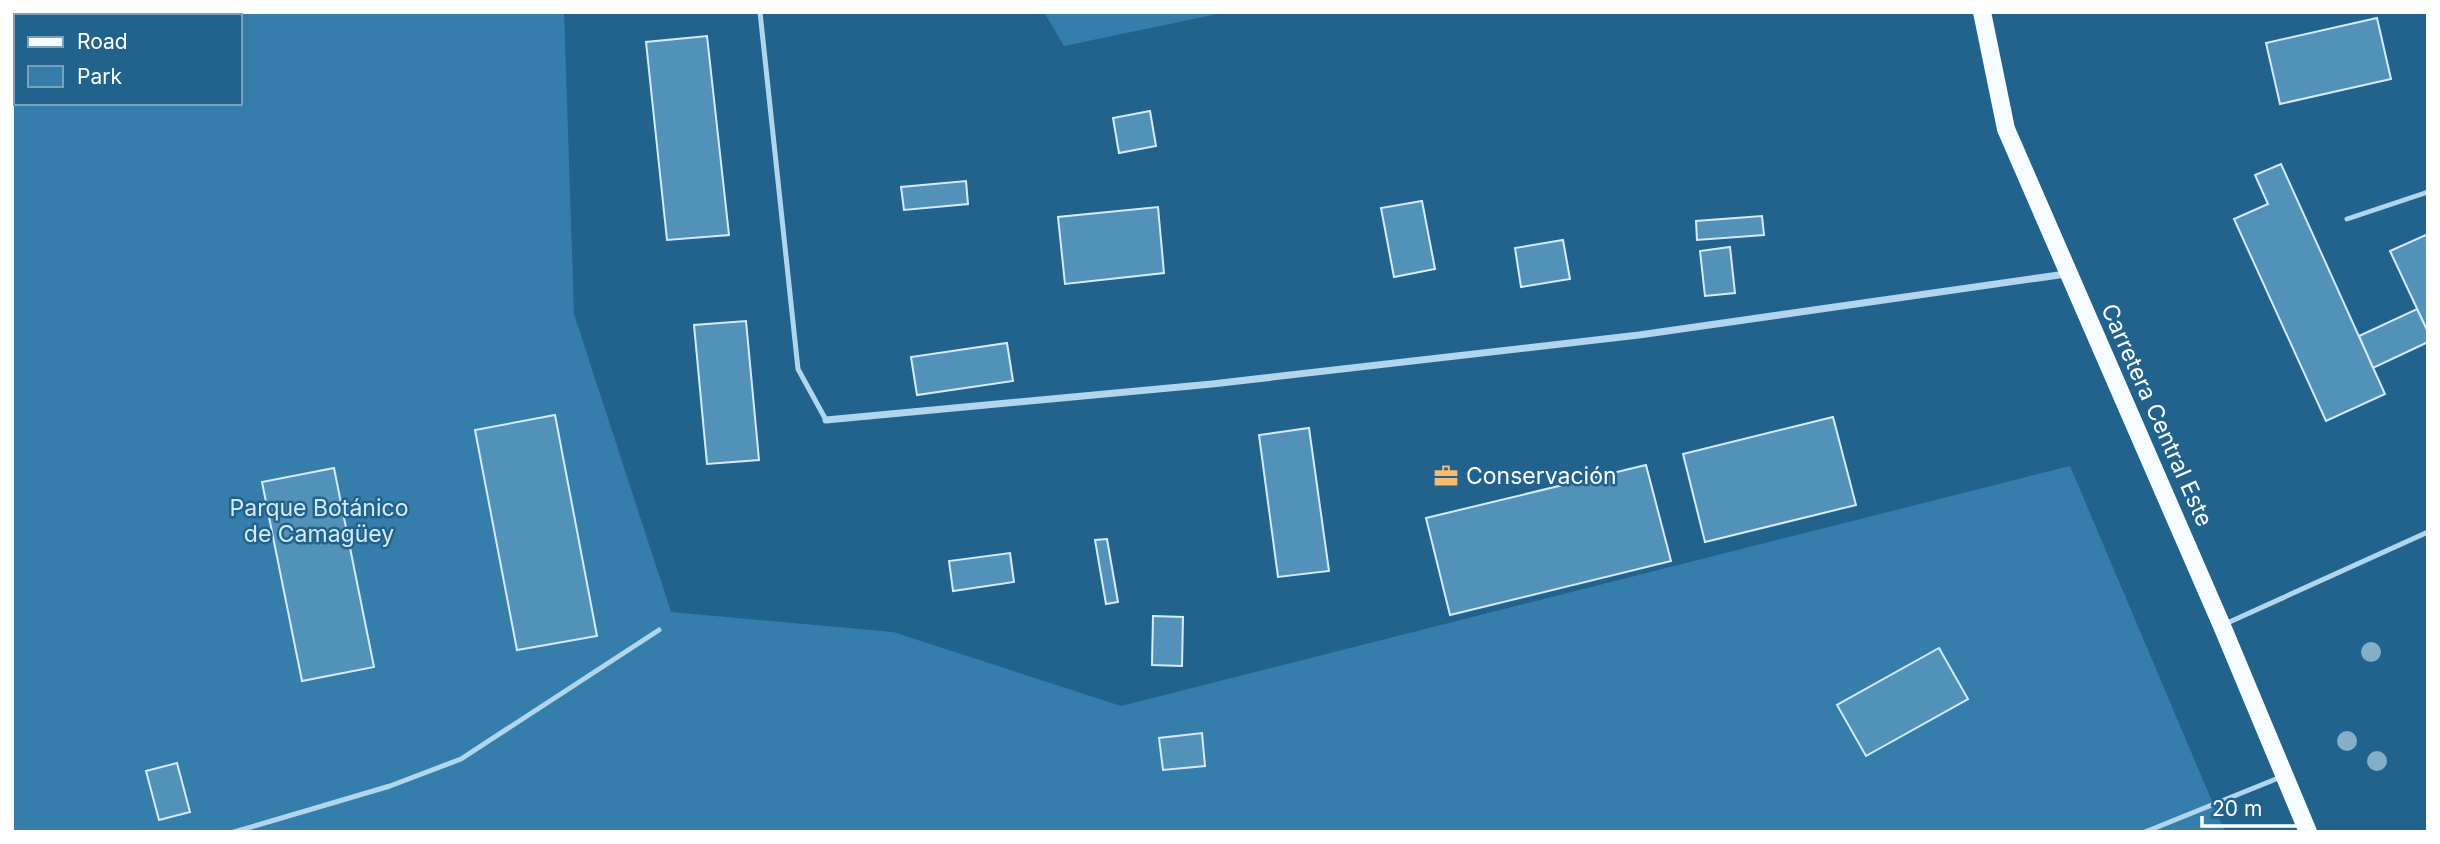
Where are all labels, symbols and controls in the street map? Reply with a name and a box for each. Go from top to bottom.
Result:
legend [14,14,242,105]
text: Road [77,29,128,54]
text: Park [77,64,122,89]
street label: Carretera Central Este [2095,299,2219,531]
office icon: Conservación [1432,462,1460,490]
place label: Conservación [1466,462,1617,490]
park label: Parque Botánico de Camagüey [230,494,408,548]
scale bar [2202,784,2307,828]
text: 20 m [2212,796,2262,821]

